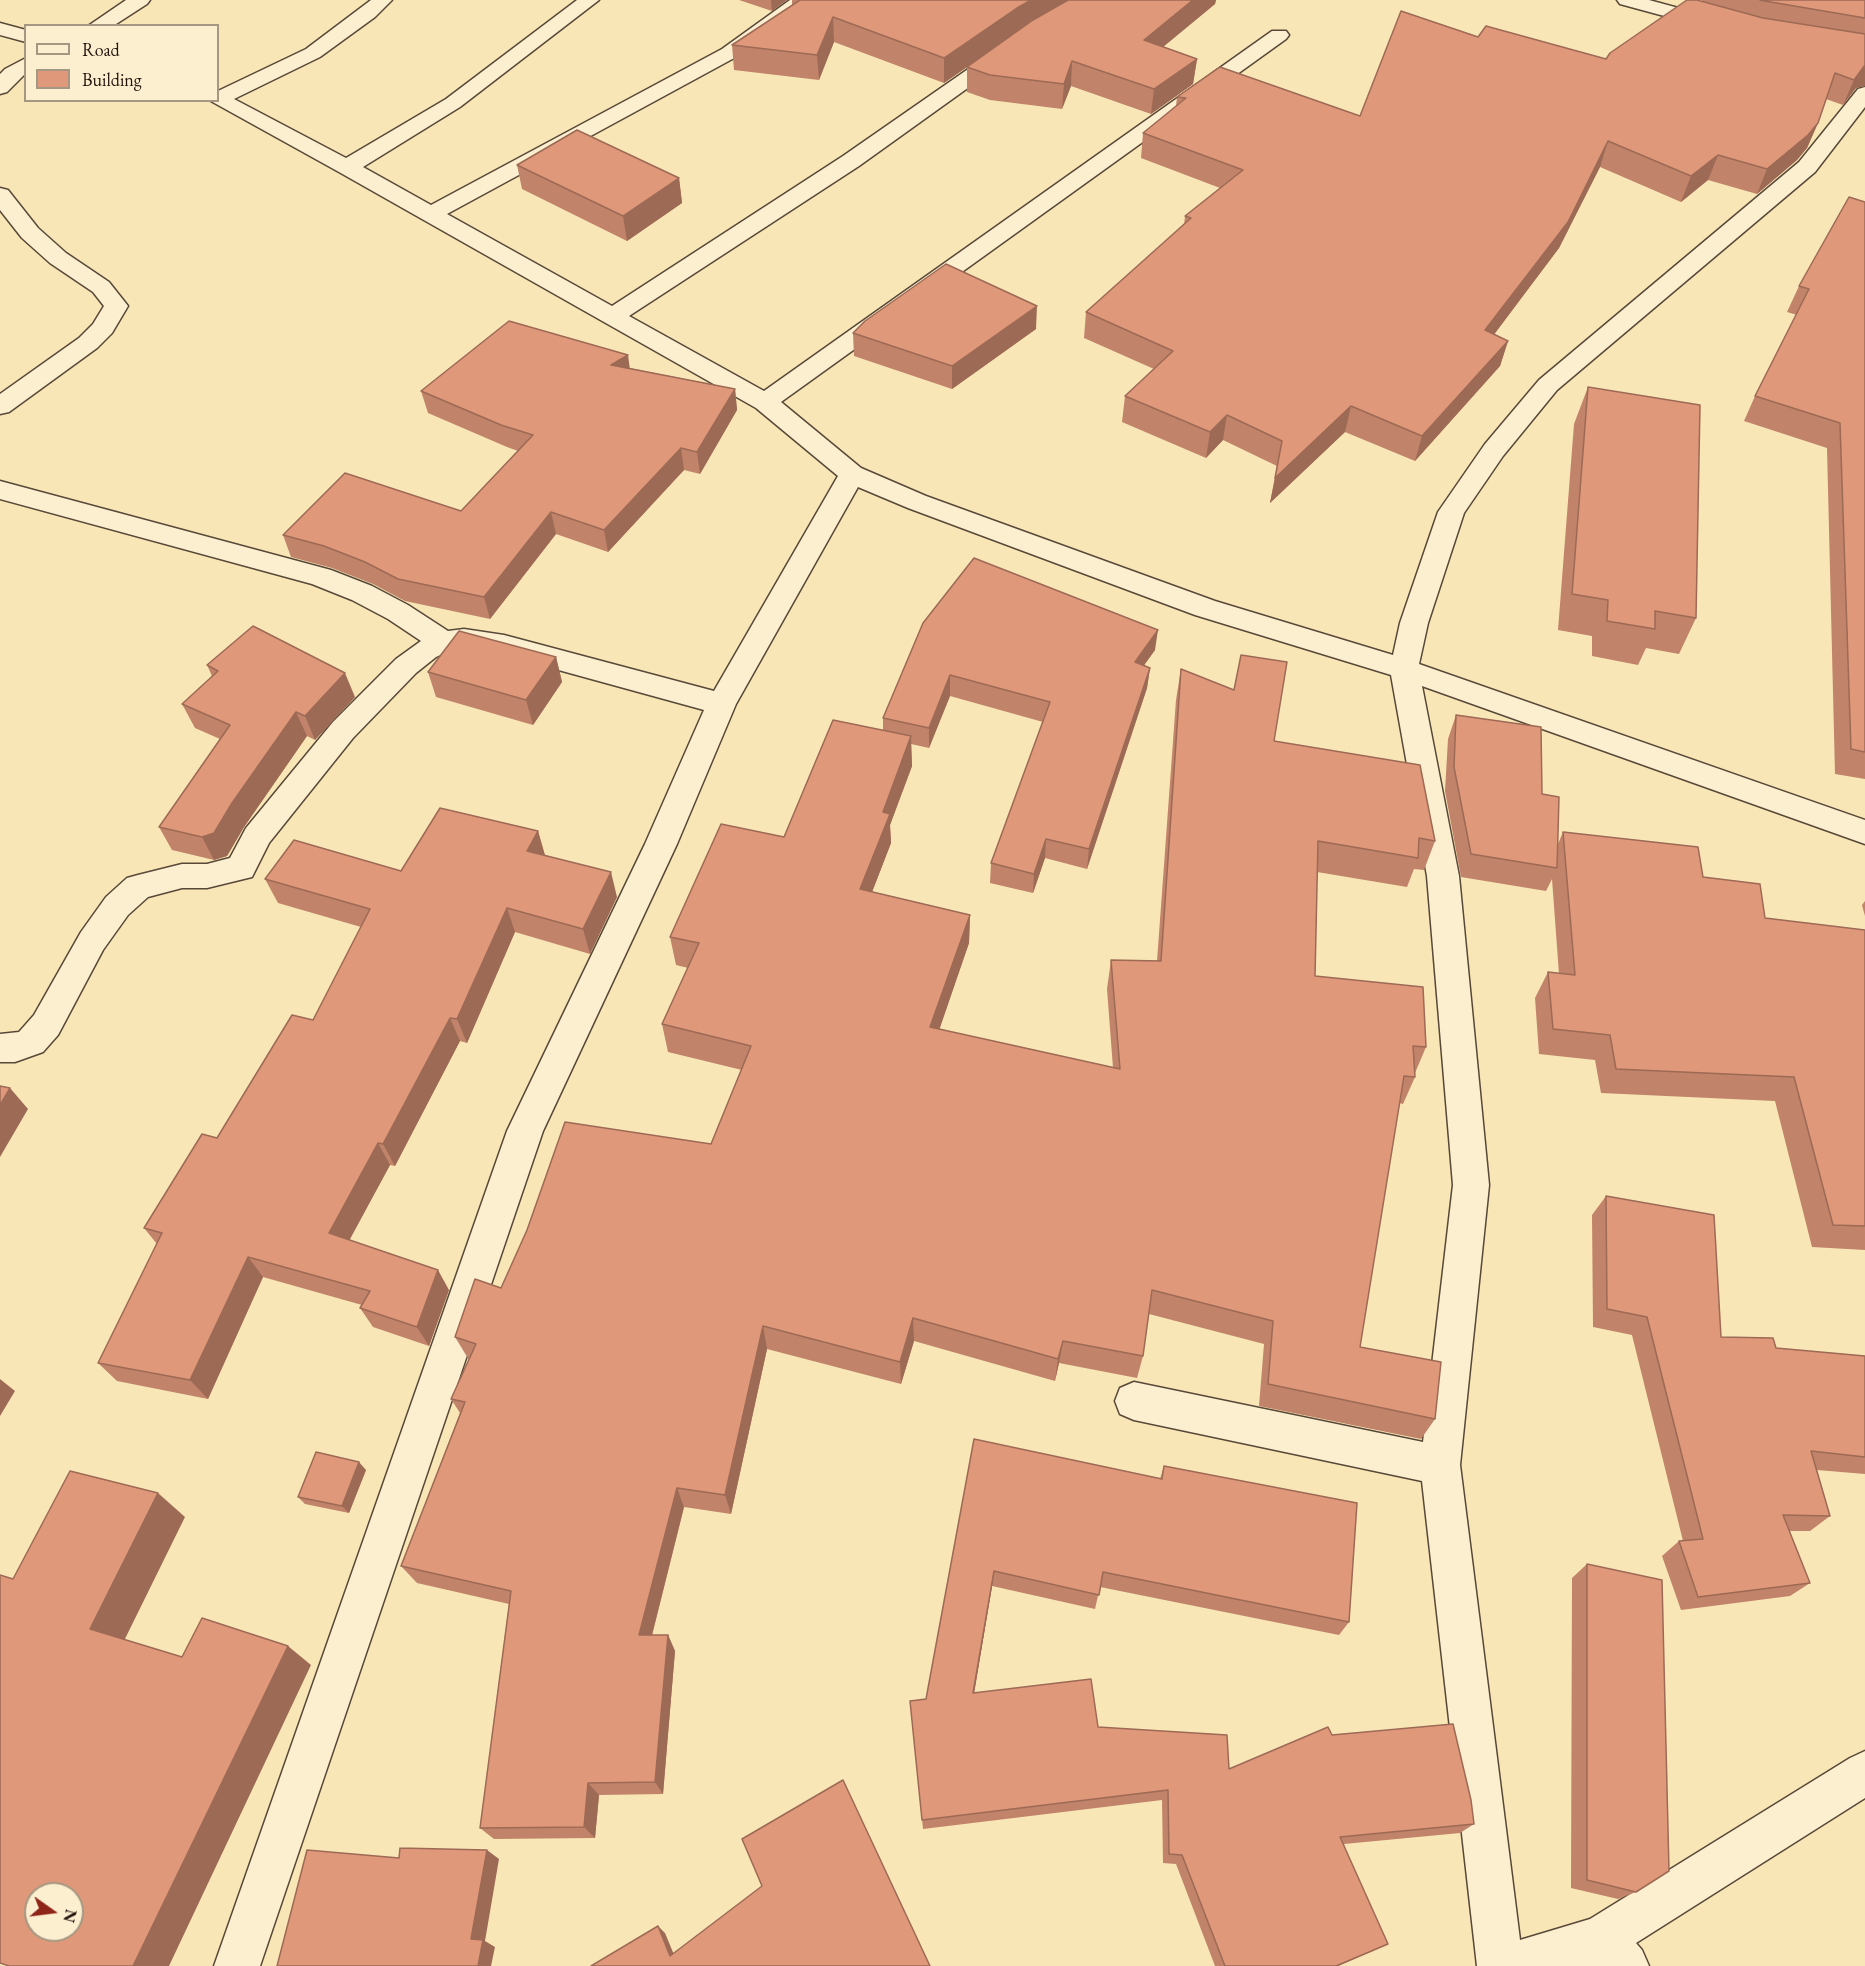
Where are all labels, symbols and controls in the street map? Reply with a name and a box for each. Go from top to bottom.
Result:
legend [24,24,219,102]
text: Road [82,38,120,61]
text: Building [82,68,142,91]
north arrow [24,1882,84,1942]
text: N [58,1907,82,1925]

